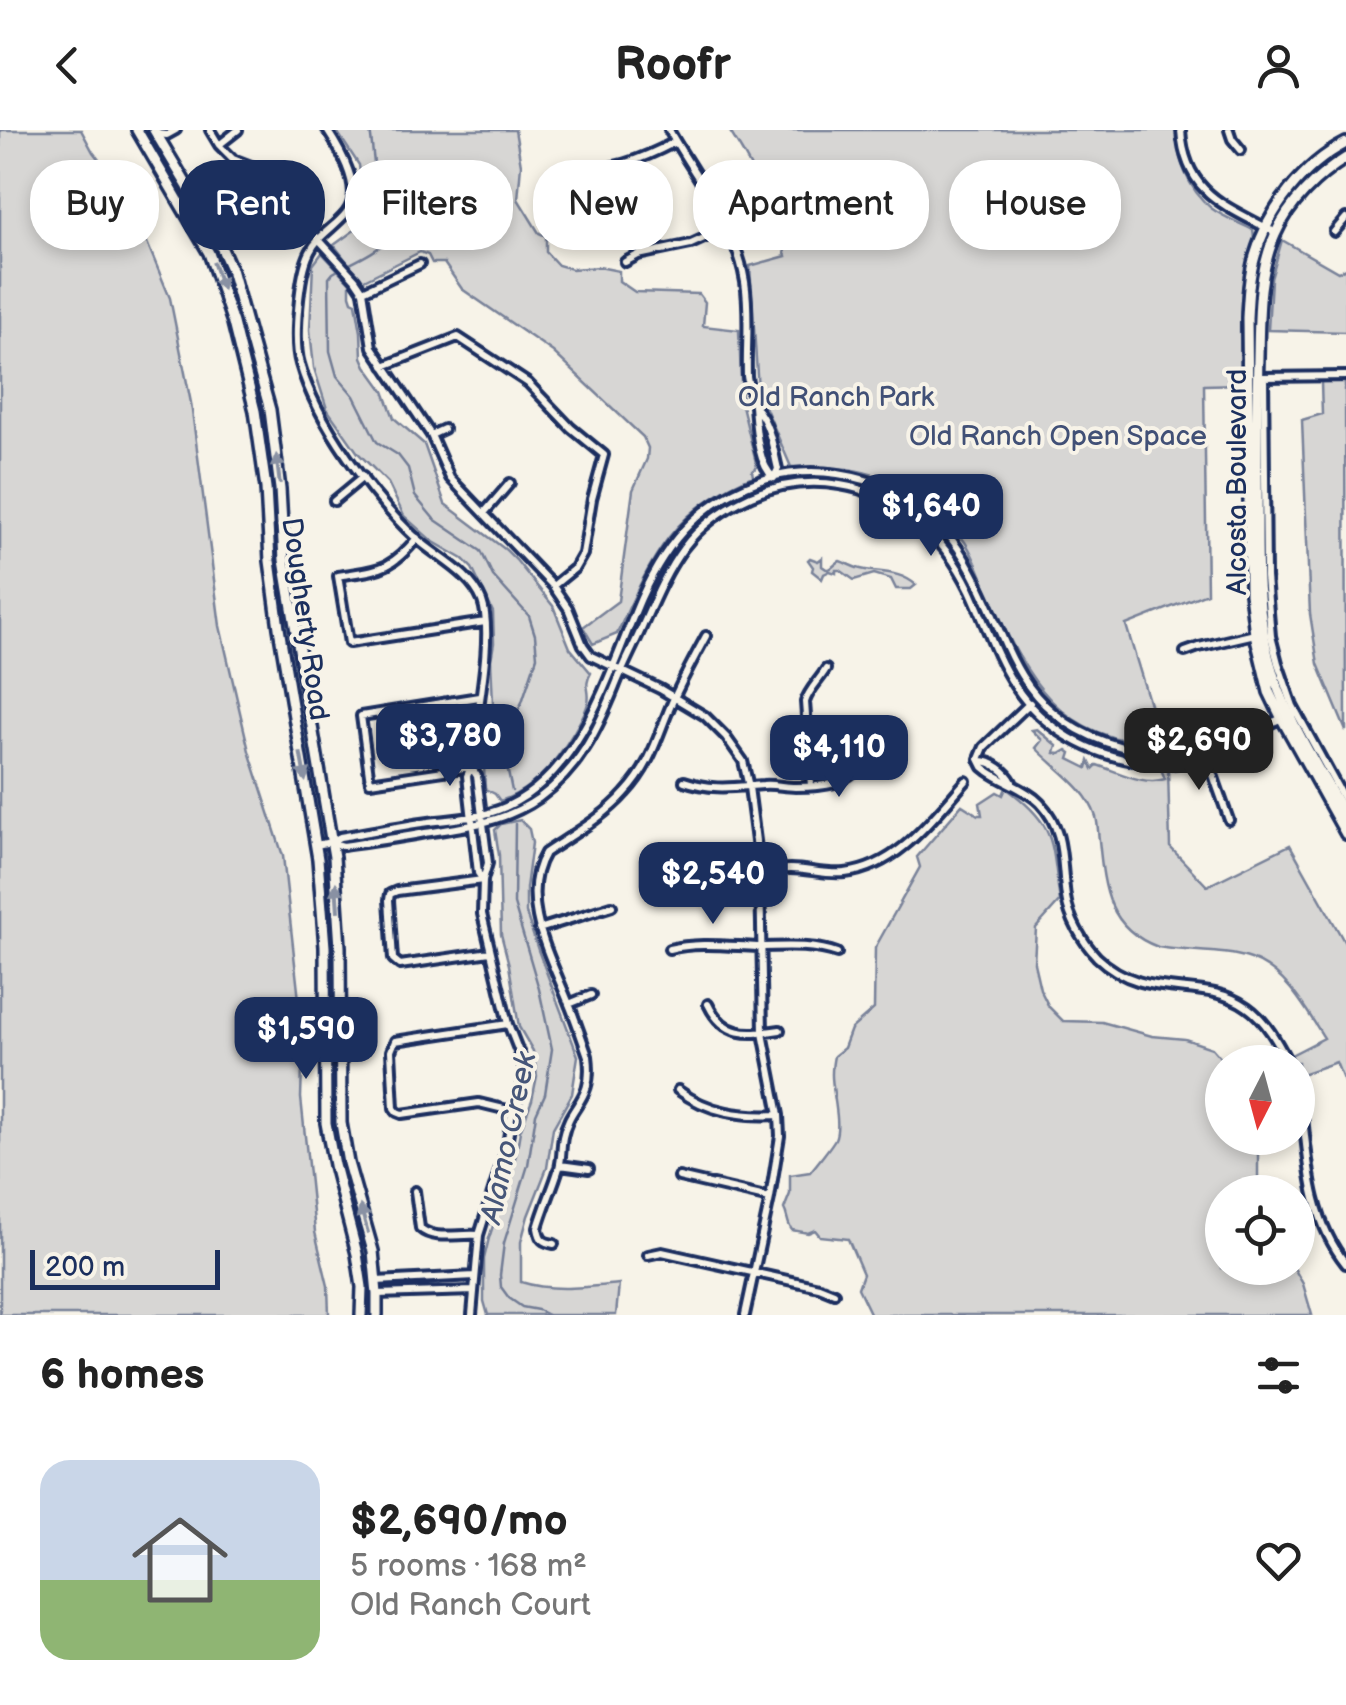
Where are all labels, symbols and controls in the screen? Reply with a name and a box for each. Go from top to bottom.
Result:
icon: back [40,38,95,93]
text: Roofr [615,38,731,93]
icon: person [1251,38,1306,93]
chip: Buy [30,160,159,250]
chip: Rent [179,160,325,250]
chip: Filters [345,160,513,250]
chip: New [533,160,673,250]
chip: Apartment [693,160,929,250]
chip: House [949,160,1121,250]
one-way arrow [211,262,226,292]
street label: Alcosta Boulevard [1221,369,1254,595]
park label: Old Ranch Park [738,381,935,414]
park label: Old Ranch Open Space [909,420,1207,453]
one-way arrow [269,453,285,484]
pin: $1,640 [850,474,1012,559]
text: $1,640 [881,487,981,526]
street label: Dougherty Road [274,515,336,723]
pin: $3,780 [369,704,531,789]
pin: $2,690 [1118,708,1280,793]
pin: $4,110 [758,715,920,800]
text: $3,780 [398,717,502,756]
text: $2,690 [1146,721,1252,760]
text: $4,110 [792,728,886,767]
one-way arrow [296,752,311,784]
pin: $2,540 [632,842,794,927]
text: $2,540 [661,855,765,894]
one-way arrow [328,880,344,912]
pin: $1,590 [225,997,387,1082]
text: $1,590 [257,1010,355,1049]
north arrow [1205,1045,1315,1155]
map controls [1205,1045,1315,1285]
water label: Alamo Creek [473,1048,545,1229]
button: locate [1205,1175,1315,1285]
one-way arrow [356,1203,371,1234]
scale bar [30,1245,220,1290]
text: 200 m [45,1251,125,1284]
icon: filters [1251,1348,1306,1403]
text: 6 homes [40,1350,204,1401]
text: $2,690/mo [350,1496,568,1547]
icon: home [120,1500,240,1620]
icon: heart [1251,1533,1306,1588]
text: 5 rooms · 168 m² [350,1547,587,1586]
text: Old Ranch Court [350,1586,591,1625]

